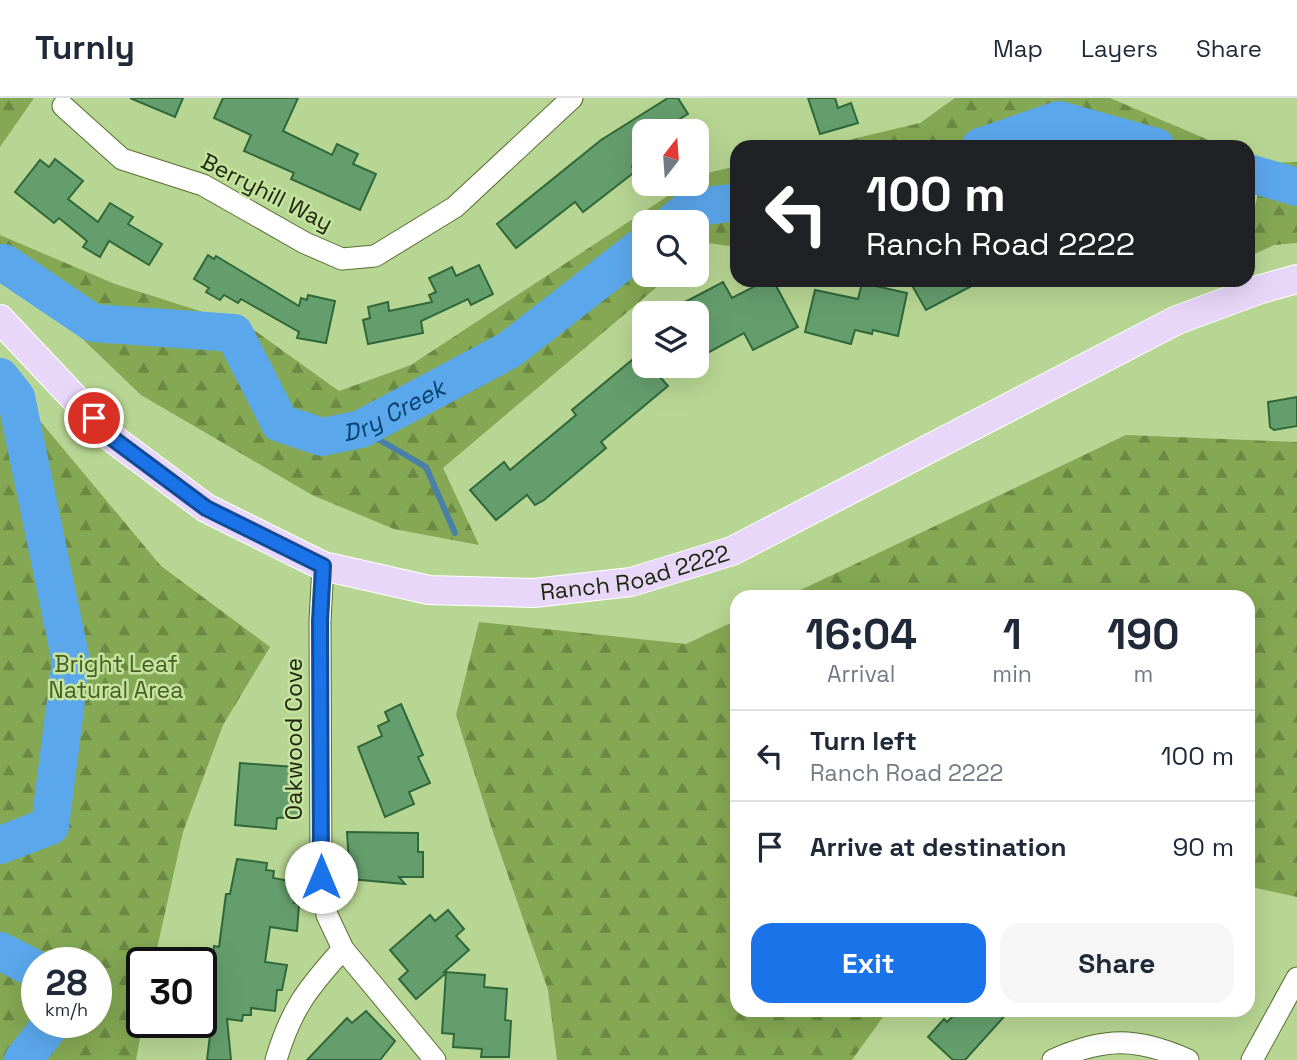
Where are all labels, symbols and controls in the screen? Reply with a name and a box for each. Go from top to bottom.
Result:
text: Turnly [35,27,135,69]
text: Map [993,33,1043,64]
text: Layers [1081,33,1158,64]
text: Share [1196,33,1262,64]
north arrow [632,119,709,196]
map controls [632,119,709,378]
street label: Berryhill Way [196,146,338,238]
text: 100 m [866,163,1006,225]
icon: left [751,168,842,259]
button: search [632,210,709,287]
text: Ranch Road 2222 [866,224,1135,264]
button: layers [632,301,709,378]
water label: Dry Creek [340,370,453,448]
pin [64,388,124,448]
icon: arrive [75,399,113,437]
street label: Ranch Road 2222 [539,538,733,607]
text: 16:04 [805,608,917,661]
text: 1 [1003,608,1022,661]
text: 190 [1107,608,1180,661]
park label: Bright Leaf Natural Area [49,649,183,705]
street label: Oakwood Cove [279,658,309,820]
text: Arrival [827,659,895,689]
text: min [992,659,1032,689]
text: m [1134,659,1153,689]
text: Turn left [810,724,917,758]
icon: left [751,737,789,775]
text: 100 m [1161,739,1234,773]
text: Ranch Road 2222 [810,758,1003,788]
icon: arrive [751,828,789,866]
text: Arrive at destination [810,830,1067,864]
text: 90 m [1172,830,1234,864]
position arrow [284,840,358,914]
button: Exit [751,923,986,1003]
button: Share [1000,923,1234,1003]
speed limit sign: 30 [126,947,217,1038]
text: 28 [46,961,87,1005]
text: km/h [45,998,88,1021]

